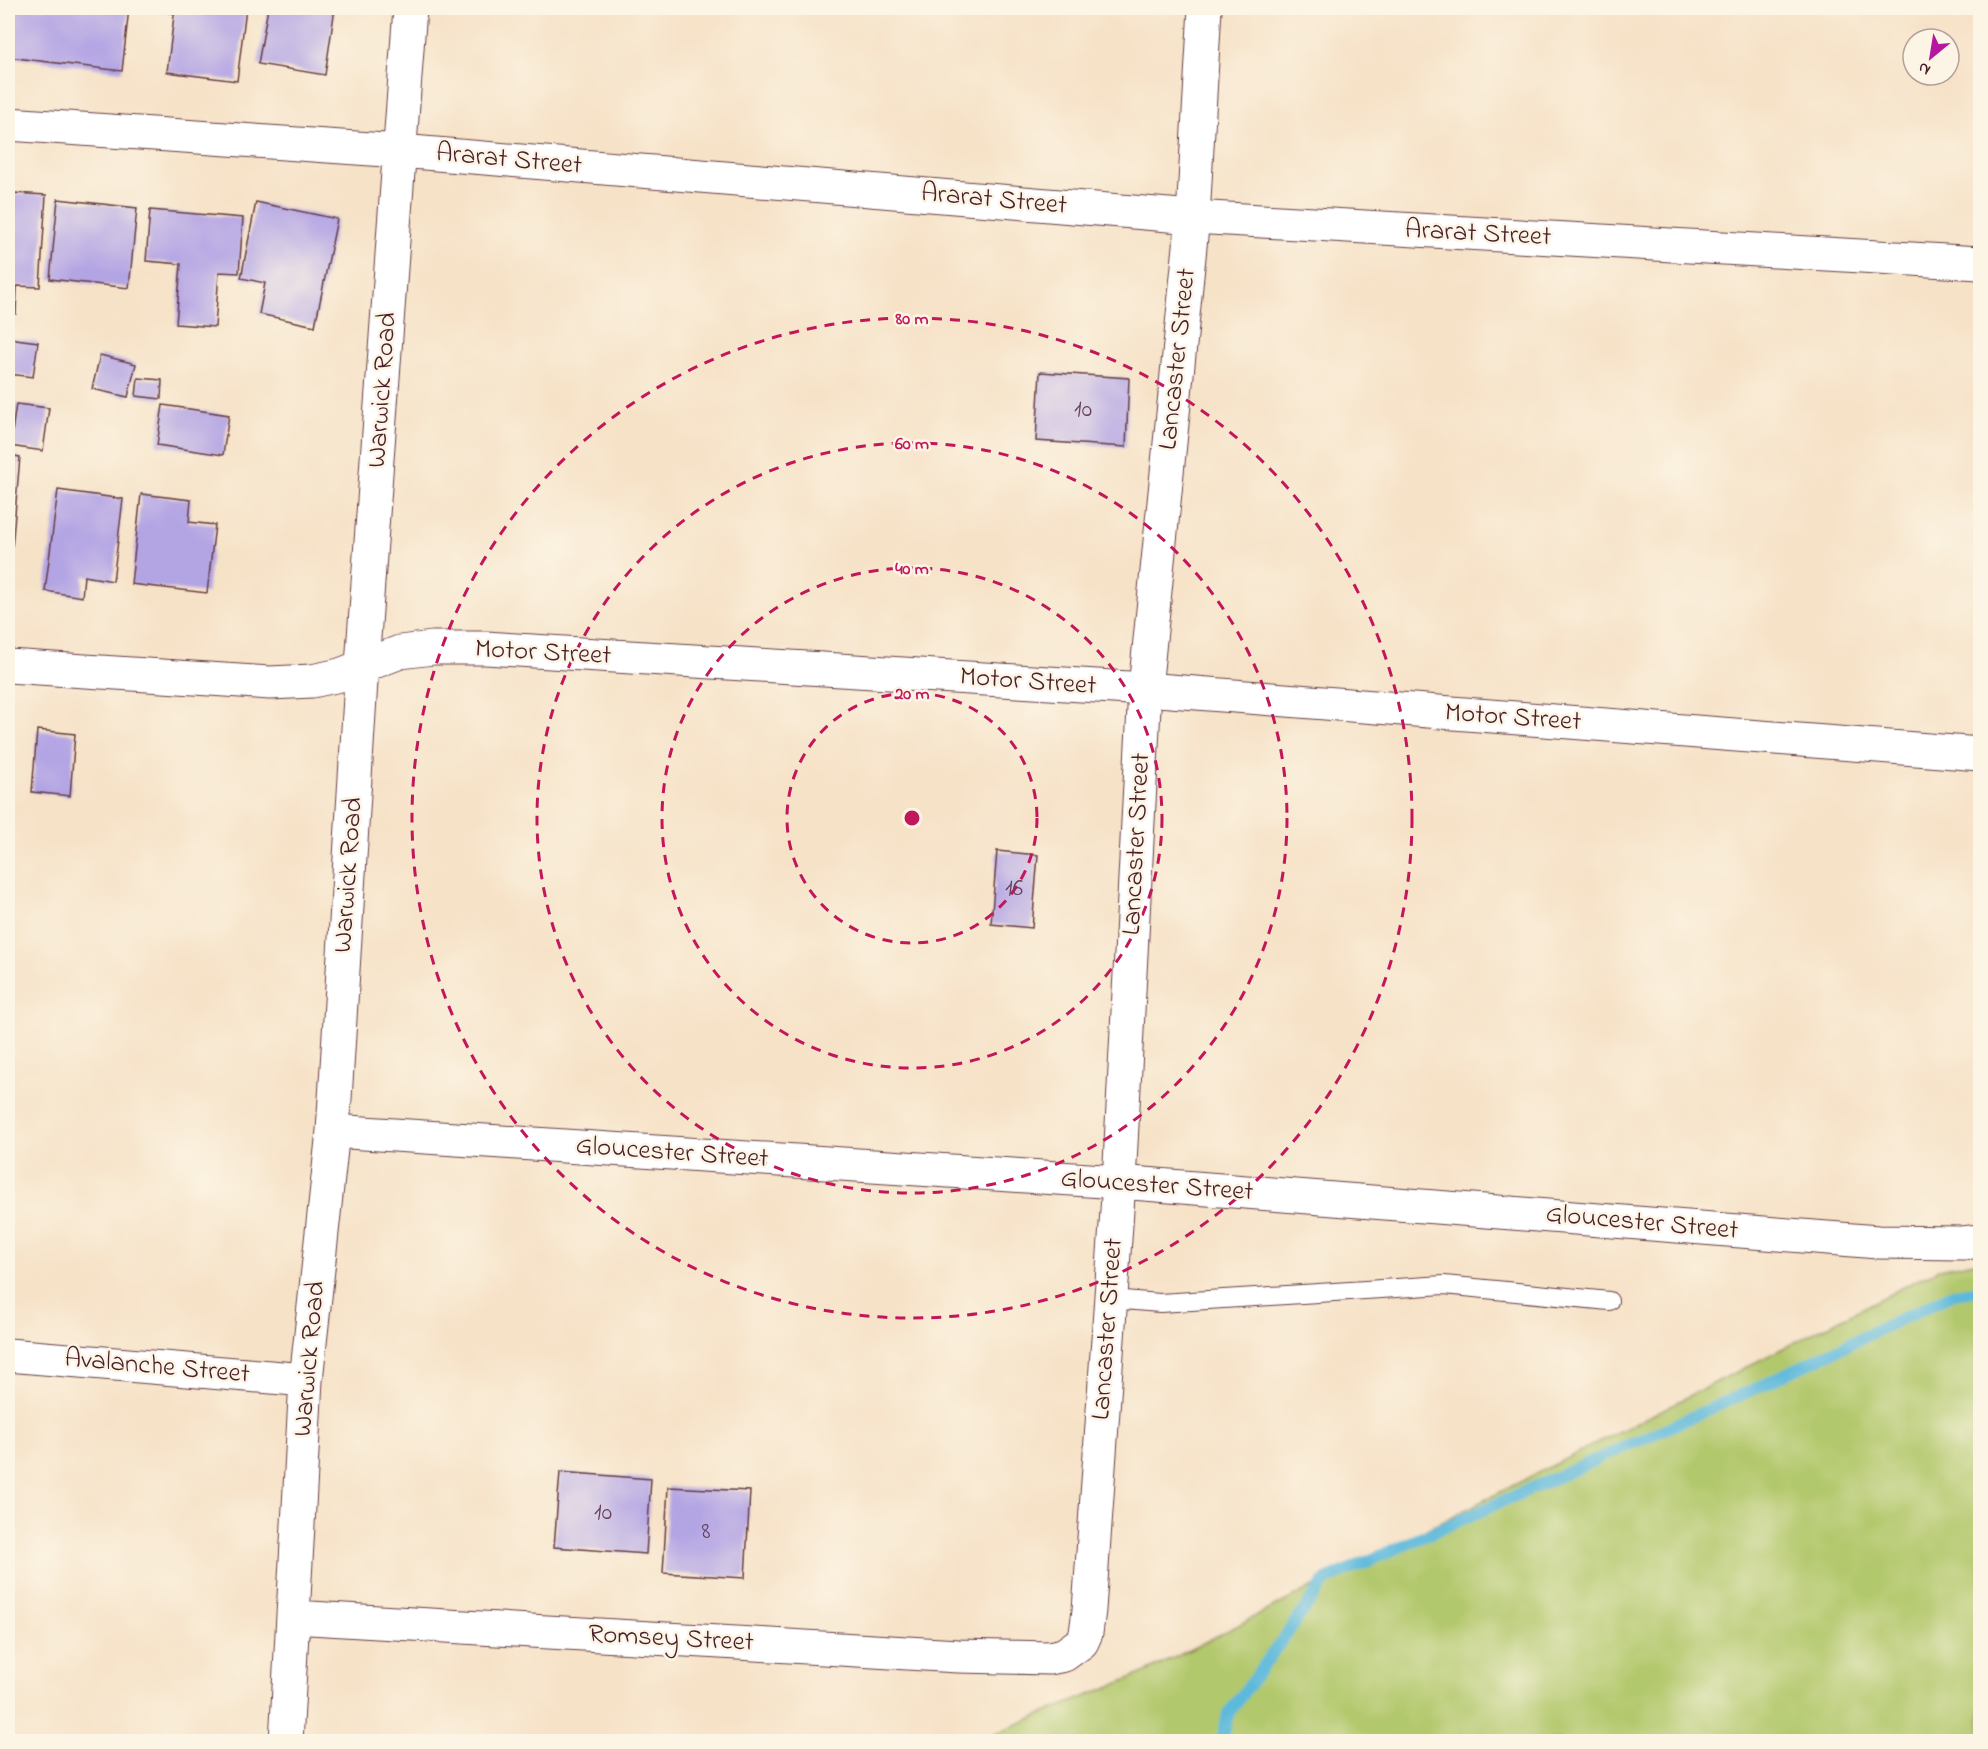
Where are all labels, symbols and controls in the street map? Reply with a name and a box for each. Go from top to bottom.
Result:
north arrow [1901,27,1961,87]
text: N [1914,55,1935,81]
street label: Ararat Street [434,134,584,186]
street label: Ararat Street [919,174,1069,226]
street label: Ararat Street [1404,211,1552,257]
street label: Lancaster Street [1149,266,1207,452]
text: 80 m [895,307,929,333]
street label: Warwick Road [358,311,408,469]
house number: 10 [1074,393,1092,428]
text: 60 m [895,432,929,458]
text: 40 m [895,557,929,583]
street label: Motor Street [474,630,612,676]
street label: Motor Street [958,658,1098,706]
text: 20 m [893,682,930,708]
street label: Motor Street [1443,694,1583,742]
street label: Lancaster Street [1113,752,1161,936]
street label: Warwick Road [324,796,374,954]
centre of rings [902,808,922,828]
house number: 16 [1005,872,1024,907]
street label: Gloucester Street [574,1127,770,1179]
street label: Gloucester Street [1059,1160,1255,1212]
street label: Gloucester Street [1544,1195,1740,1251]
street label: Lancaster Street [1082,1237,1134,1421]
street label: Warwick Road [284,1280,336,1438]
street label: Avalanche Street [63,1339,251,1395]
house number: 10 [594,1496,612,1531]
house number: 8 [702,1515,711,1550]
street label: Romsey Street [587,1615,755,1663]

